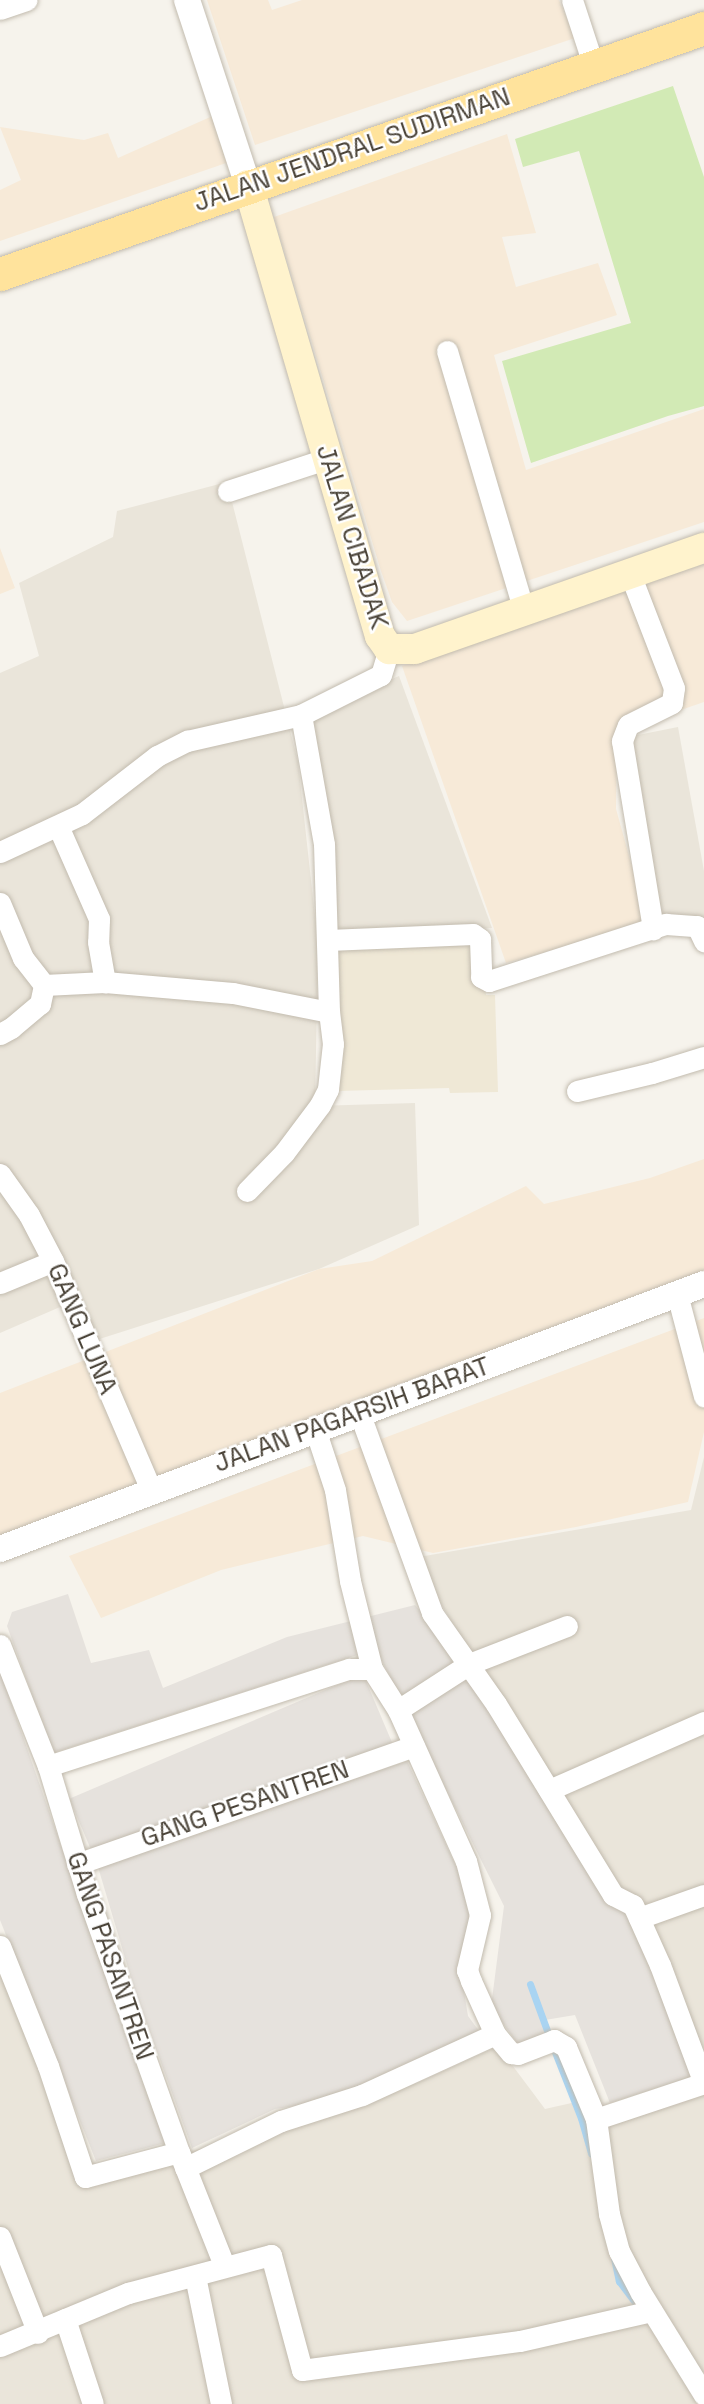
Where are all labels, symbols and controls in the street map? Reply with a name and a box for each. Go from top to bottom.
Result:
street label: JALAN JENDRAL SUDIRMAN [189,81,515,219]
street label: JALAN CIBADAK [309,441,395,633]
street label: GANG LUNA [40,1259,124,1399]
street label: JALAN PAGARSIH BARAT [210,1351,494,1479]
street label: GANG PESANTREN [137,1754,353,1854]
street label: GANG PASANTREN [60,1848,160,2064]

